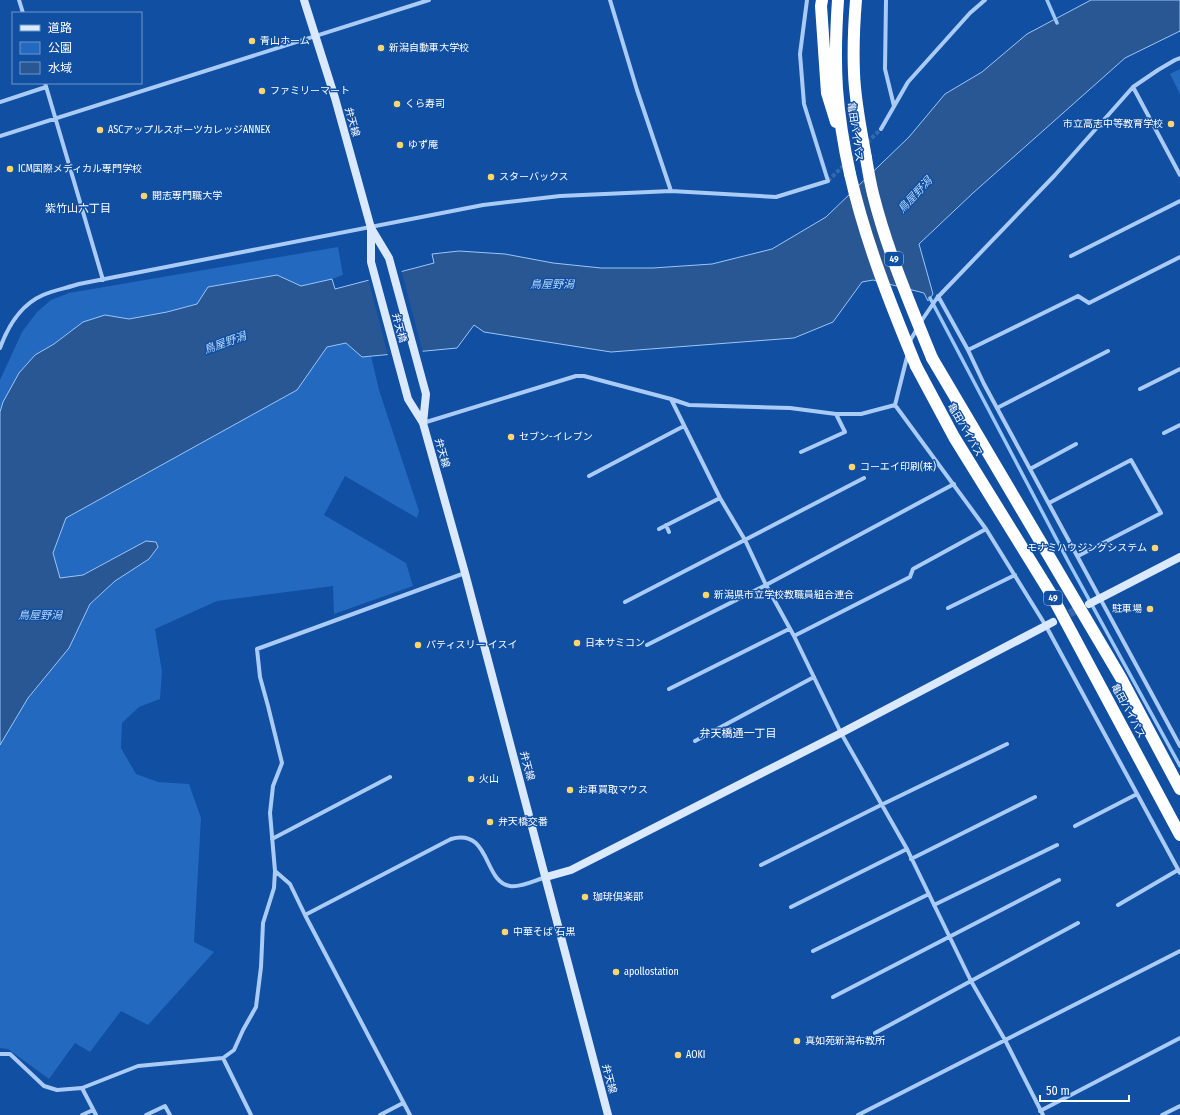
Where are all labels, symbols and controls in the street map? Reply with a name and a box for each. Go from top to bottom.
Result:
legend [12,12,142,84]
text: 道路 [48,21,72,35]
place label: 青山ホーム [260,35,310,47]
marker: 青山ホーム [247,36,257,46]
text: 公園 [48,41,72,55]
place label: 新潟自動車大学校 [389,42,469,54]
marker: 新潟自動車大学校 [376,43,386,53]
text: 水域 [48,61,72,75]
place label: ファミリーマート [270,85,350,97]
marker: ファミリーマート [257,86,267,96]
place label: くら寿司 [405,98,445,110]
marker: くら寿司 [392,99,402,109]
street label: 亀田バイパス [845,102,865,162]
street label: 弁天線 [342,106,362,138]
place label: 市立高志中等教育学校 [1063,118,1163,130]
marker: 市立高志中等教育学校 [1166,119,1176,129]
place label: ASCアップルスポーツカレッジANNEX [108,124,270,136]
marker: ASCアップルスポーツカレッジANNEX [95,125,105,135]
place label: ゆず庵 [408,139,438,151]
marker: ゆず庵 [395,140,405,150]
place label: ICM国際メディカル専門学校 [18,163,142,175]
marker: ICM国際メディカル専門学校 [5,164,15,174]
place label: スターバックス [499,171,569,183]
marker: スターバックス [486,172,496,182]
water label: 鳥屋野潟 [895,173,936,216]
place label: 開志専門職大学 [152,190,222,202]
marker: 開志専門職大学 [139,191,149,201]
district label: 紫竹山六丁目 [45,202,111,215]
road number: 49 [885,252,903,266]
water label: 鳥屋野潟 [530,278,576,291]
street label: 弁天橋 [389,312,409,344]
water label: 鳥屋野潟 [202,329,250,357]
street label: 亀田バイパス [945,401,985,459]
place label: セブン-イレブン [519,431,593,443]
marker: セブン-イレブン [506,432,516,442]
street label: 弁天線 [432,437,452,469]
place label: コーエイ印刷(株) [860,460,936,473]
marker: コーエイ印刷(株) [847,462,857,472]
place label: モナミハウジングシステム [1027,542,1147,554]
marker: モナミハウジングシステム [1150,543,1160,553]
place label: 新潟県市立学校教職員組合連合 [714,589,854,601]
marker: 新潟県市立学校教職員組合連合 [701,590,711,600]
road number: 49 [1044,591,1062,605]
place label: 駐車場 [1112,603,1142,615]
marker: 駐車場 [1145,604,1155,614]
water label: 鳥屋野潟 [18,609,64,622]
place label: 日本サミコン [585,637,645,649]
marker: 日本サミコン [572,638,582,648]
place label: パティスリー イスイ [426,639,517,651]
marker: パティスリー イスイ [413,640,423,650]
street label: 亀田バイパス [1109,682,1147,740]
district label: 弁天橋通一丁目 [700,727,777,740]
street label: 弁天線 [517,750,537,782]
place label: 火山 [479,773,499,785]
marker: 火山 [466,774,476,784]
place label: お車買取マウス [578,784,648,796]
marker: お車買取マウス [565,785,575,795]
place label: 弁天橋交番 [498,816,548,828]
marker: 弁天橋交番 [485,817,495,827]
place label: 珈琲倶楽部 [593,891,643,903]
marker: 珈琲倶楽部 [580,892,590,902]
place label: 中華そば 石黒 [513,926,575,938]
marker: 中華そば 石黒 [500,927,510,937]
place label: apollostation [624,966,679,978]
marker: apollostation [611,967,621,977]
place label: 真如苑新潟布教所 [805,1035,885,1047]
marker: 真如苑新潟布教所 [792,1036,802,1046]
place label: AOKI [686,1049,705,1061]
marker: AOKI [673,1050,683,1060]
street label: 弁天線 [599,1063,619,1095]
scale bar [1040,1077,1129,1103]
text: 50 m [1046,1084,1070,1098]

